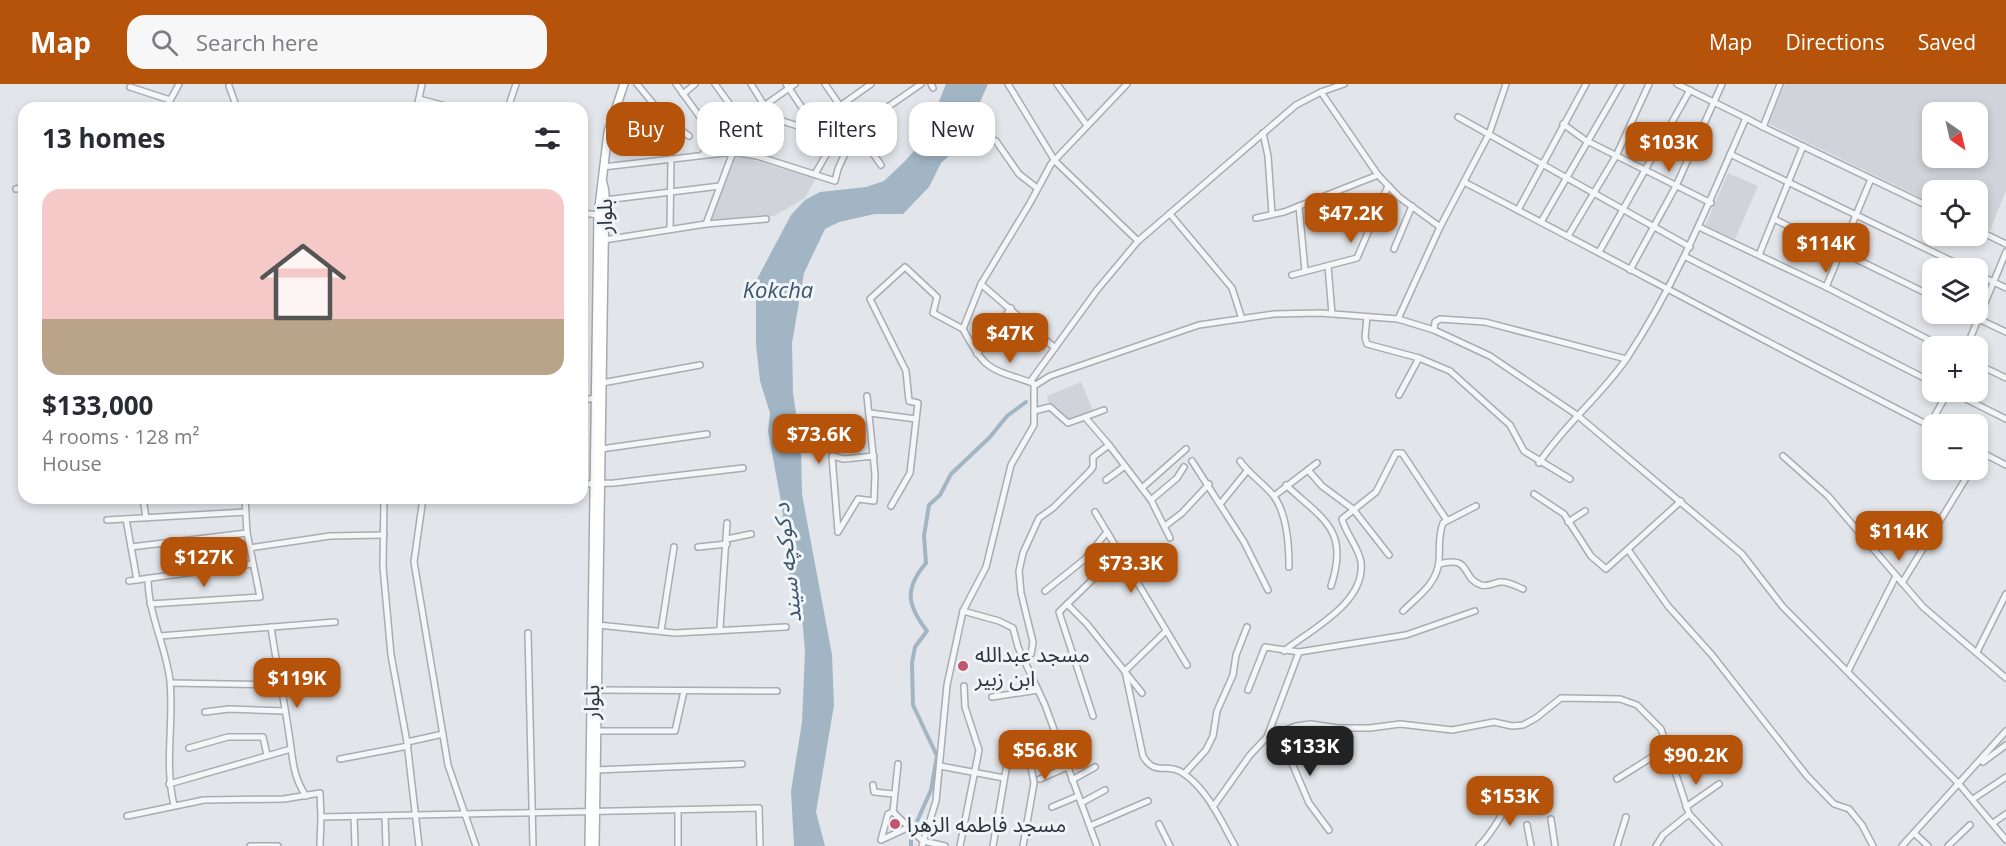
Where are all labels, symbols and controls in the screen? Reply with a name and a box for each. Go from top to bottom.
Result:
search box [127,15,547,69]
text: Map [30,23,91,61]
icon: search [148,26,181,59]
text: Search here [196,27,319,57]
text: Map [1709,28,1752,56]
text: Directions [1785,28,1885,56]
text: Saved [1918,28,1976,56]
chip: Buy [606,102,685,156]
chip: Rent [697,102,784,156]
chip: Filters [796,102,897,156]
chip: New [909,102,995,156]
north arrow [1922,102,1988,168]
map controls [1922,102,1988,480]
text: 13 homes [42,120,166,156]
icon: filters [531,122,564,155]
pin: $103K [1627,122,1711,173]
text: $103K [1639,128,1699,155]
button: locate [1922,180,1988,246]
pin: $47.2K [1302,193,1400,244]
street label: بلوار [590,199,618,234]
text: $47.2K [1319,199,1383,226]
pin: $114K [1784,223,1868,274]
icon: home [249,228,357,336]
text: $114K [1796,229,1856,256]
button: layers [1922,258,1988,324]
water label: Kokcha [743,274,813,304]
pin: $47K [974,313,1046,364]
text: $47K [986,319,1034,346]
button: + [1922,336,1988,402]
text: $133,000 [42,387,153,423]
pin: $73.6K [770,414,868,465]
button: − [1922,414,1988,480]
text: $73.6K [787,420,851,447]
text: 4 rooms · 128 m² [42,423,200,450]
text: House [42,450,102,477]
water label: د کوکچه سیند [765,501,808,624]
pin: $114K [1857,511,1941,562]
text: $114K [1869,517,1929,544]
pin: $127K [162,537,246,588]
text: $127K [174,543,234,570]
pin: $73.3K [1082,543,1180,594]
text: $73.3K [1099,549,1163,576]
place label: مسجد عبدالله ابن زبیر [974,640,1090,692]
pin: $119K [255,658,339,709]
marker: مسجد عبدالله ابن زبیر [956,659,970,673]
text: $119K [267,664,327,691]
street label: بلوار [577,684,605,721]
pin: $133K [1268,726,1352,777]
pin: $56.8K [996,730,1094,781]
text: $133K [1280,732,1340,759]
pin: $90.2K [1647,735,1745,786]
text: $56.8K [1013,736,1077,763]
text: $90.2K [1664,741,1728,768]
pin: $153K [1468,776,1552,827]
text: $153K [1480,782,1540,809]
place label: مسجد فاطمه الزهرا [907,810,1066,838]
marker: مسجد فاطمه الزهرا [888,817,902,831]

